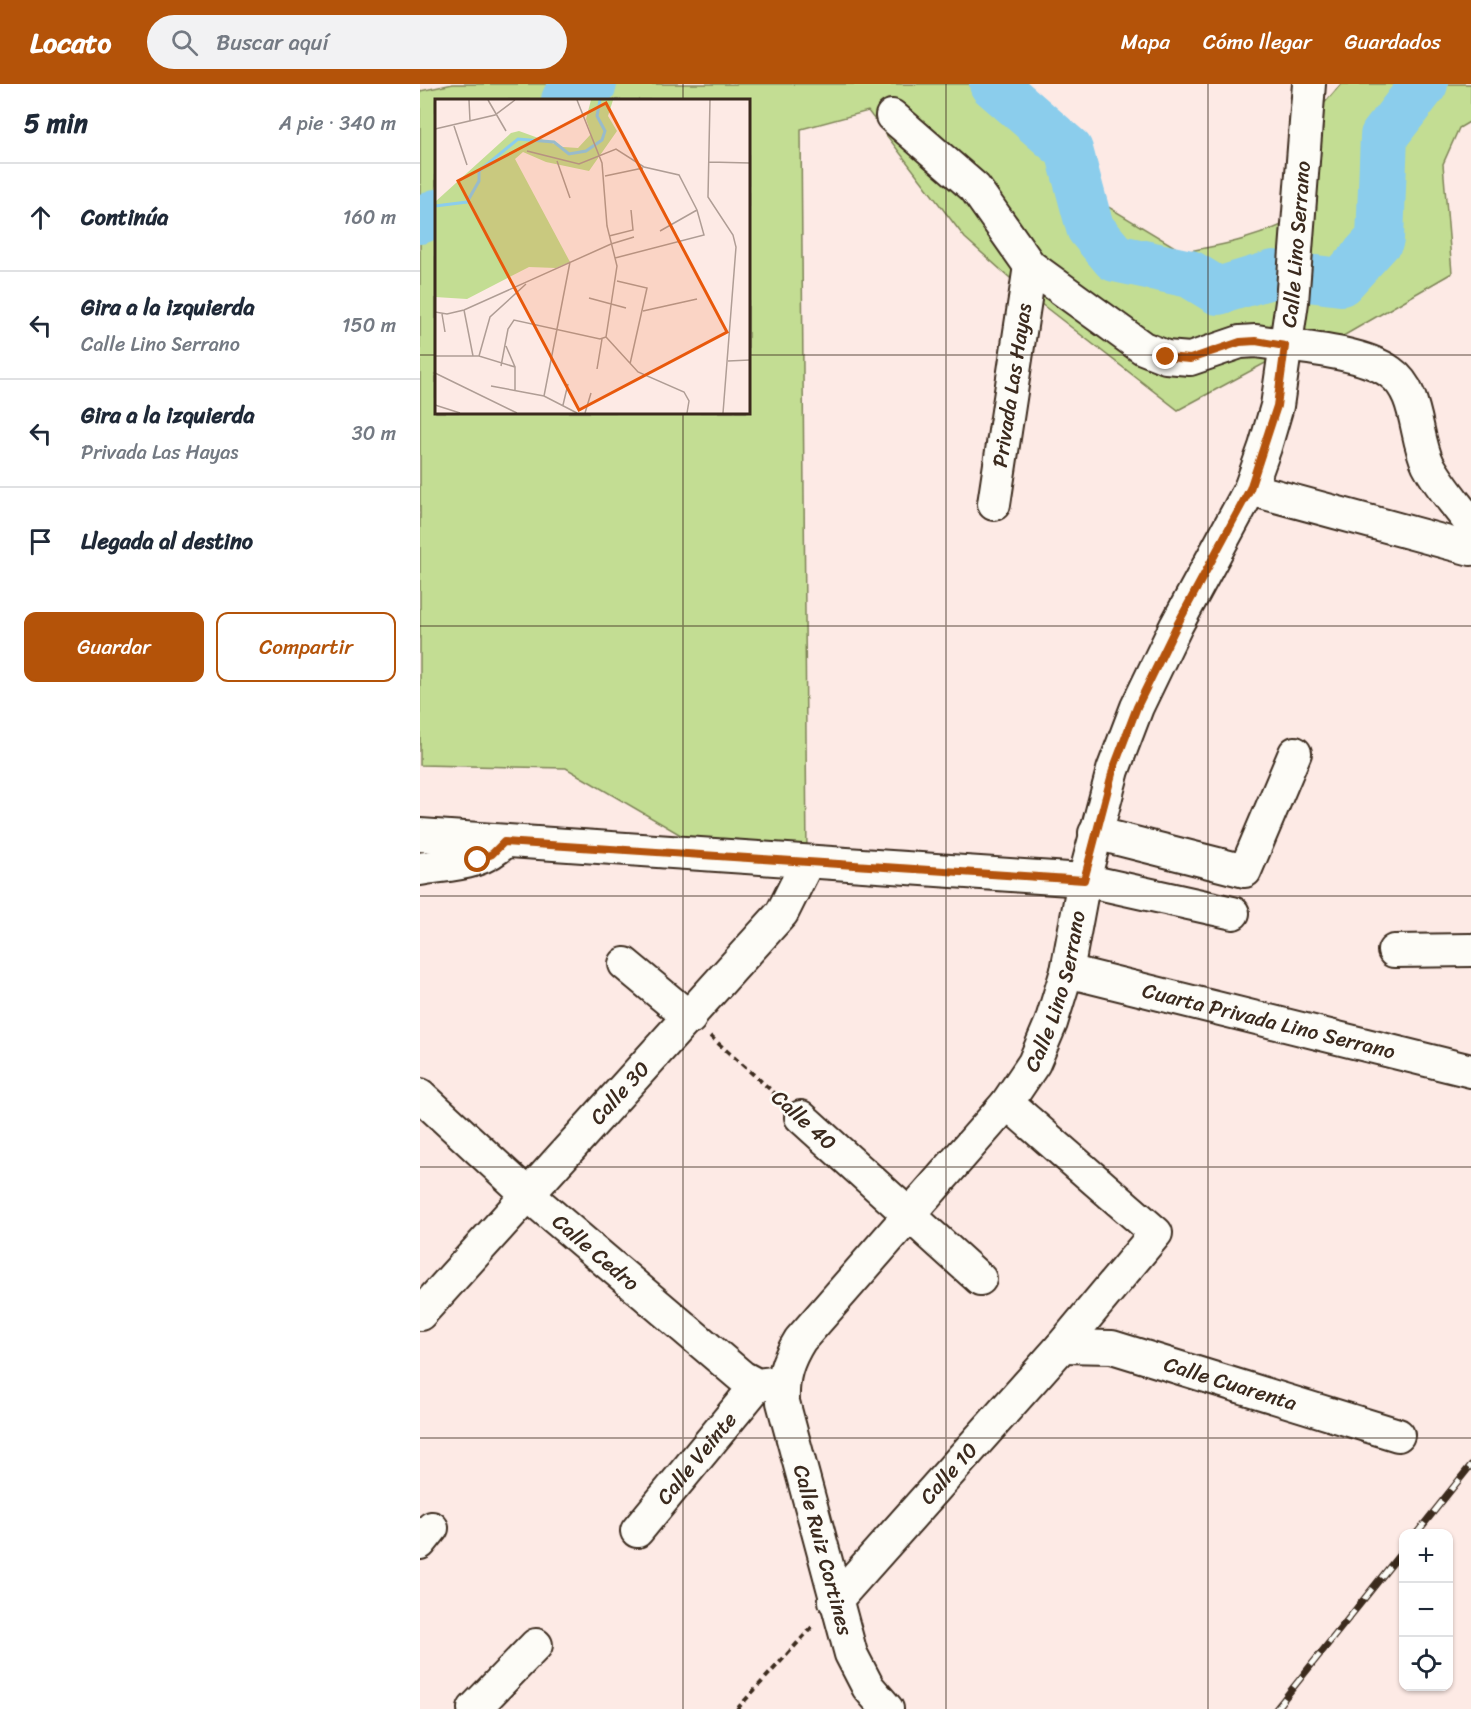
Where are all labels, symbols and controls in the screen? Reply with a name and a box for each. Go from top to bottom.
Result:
search box [147,15,567,69]
text: Locato [30,18,111,67]
text: Buscar aquí [216,23,328,62]
text: Mapa [1121,23,1170,61]
text: Cómo llegar [1203,23,1312,61]
text: Guardados [1345,23,1441,61]
icon: search [168,26,201,59]
inset map [435,99,750,414]
text: 5 min [24,100,88,146]
text: A pie · 340 m [279,106,396,141]
street label: Calle Lino Serrano [1270,159,1322,330]
text: Continúa [81,198,168,237]
text: 160 m [343,200,396,235]
icon: ahead [24,201,57,234]
text: Gira a la izquierda [81,288,254,327]
street label: Privada Las Hayas [981,300,1043,470]
text: 150 m [342,308,396,343]
icon: left [24,309,57,342]
text: Calle Lino Serrano [81,327,240,362]
route end [1152,343,1178,369]
text: Gira a la izquierda [81,396,254,435]
text: 30 m [352,416,396,451]
icon: left [24,417,57,450]
text: Privada Las Hayas [81,435,238,470]
text: Llegada al destino [81,522,253,561]
icon: arrive [24,525,57,558]
button: Guardar [24,612,204,682]
button: Compartir [216,612,396,682]
route start [464,846,490,872]
street label: Calle Lino Serrano [1014,907,1097,1080]
street label: Cuarta Privada Lino Serrano [1138,971,1400,1071]
street label: Calle 30 [580,1052,659,1134]
street label: Calle 40 [762,1080,846,1160]
street label: Calle Cedro [543,1204,648,1301]
street label: Calle Cuarenta [1159,1345,1302,1422]
street label: Calle Veinte [647,1403,747,1514]
street label: Calle 10 [910,1433,988,1514]
street label: Calle Ruiz Cortines [782,1460,864,1640]
map controls [1399,1529,1453,1691]
button: + [1399,1529,1453,1583]
button: − [1399,1583,1453,1637]
button: locate [1399,1637,1453,1691]

